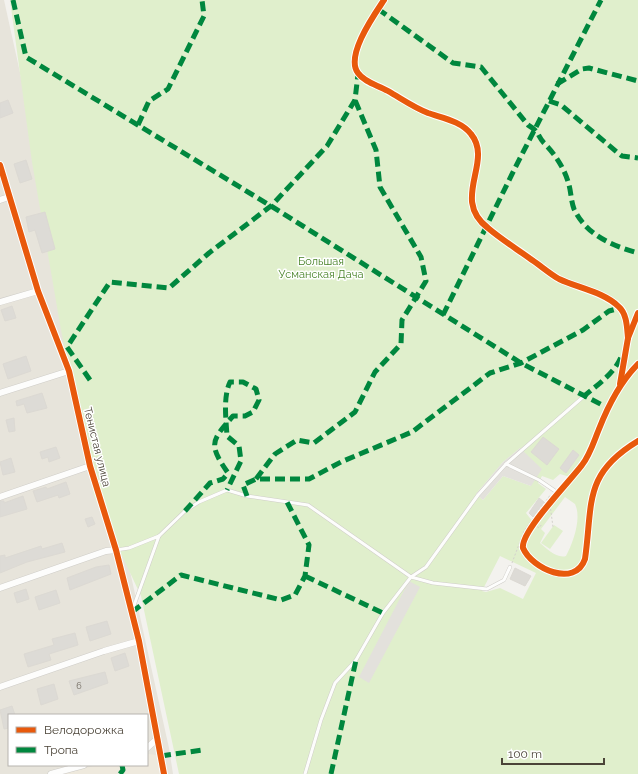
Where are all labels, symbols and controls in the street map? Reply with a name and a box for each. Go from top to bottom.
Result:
park label: Большая Усманская Дача [278,255,364,281]
street label: Тенистая улица [81,406,113,488]
house number: 6 [76,681,82,691]
legend [8,714,148,766]
text: Велодорожка [44,723,124,737]
scale bar [502,740,604,766]
text: Тропа [44,743,78,757]
text: 100 m [508,747,542,761]

